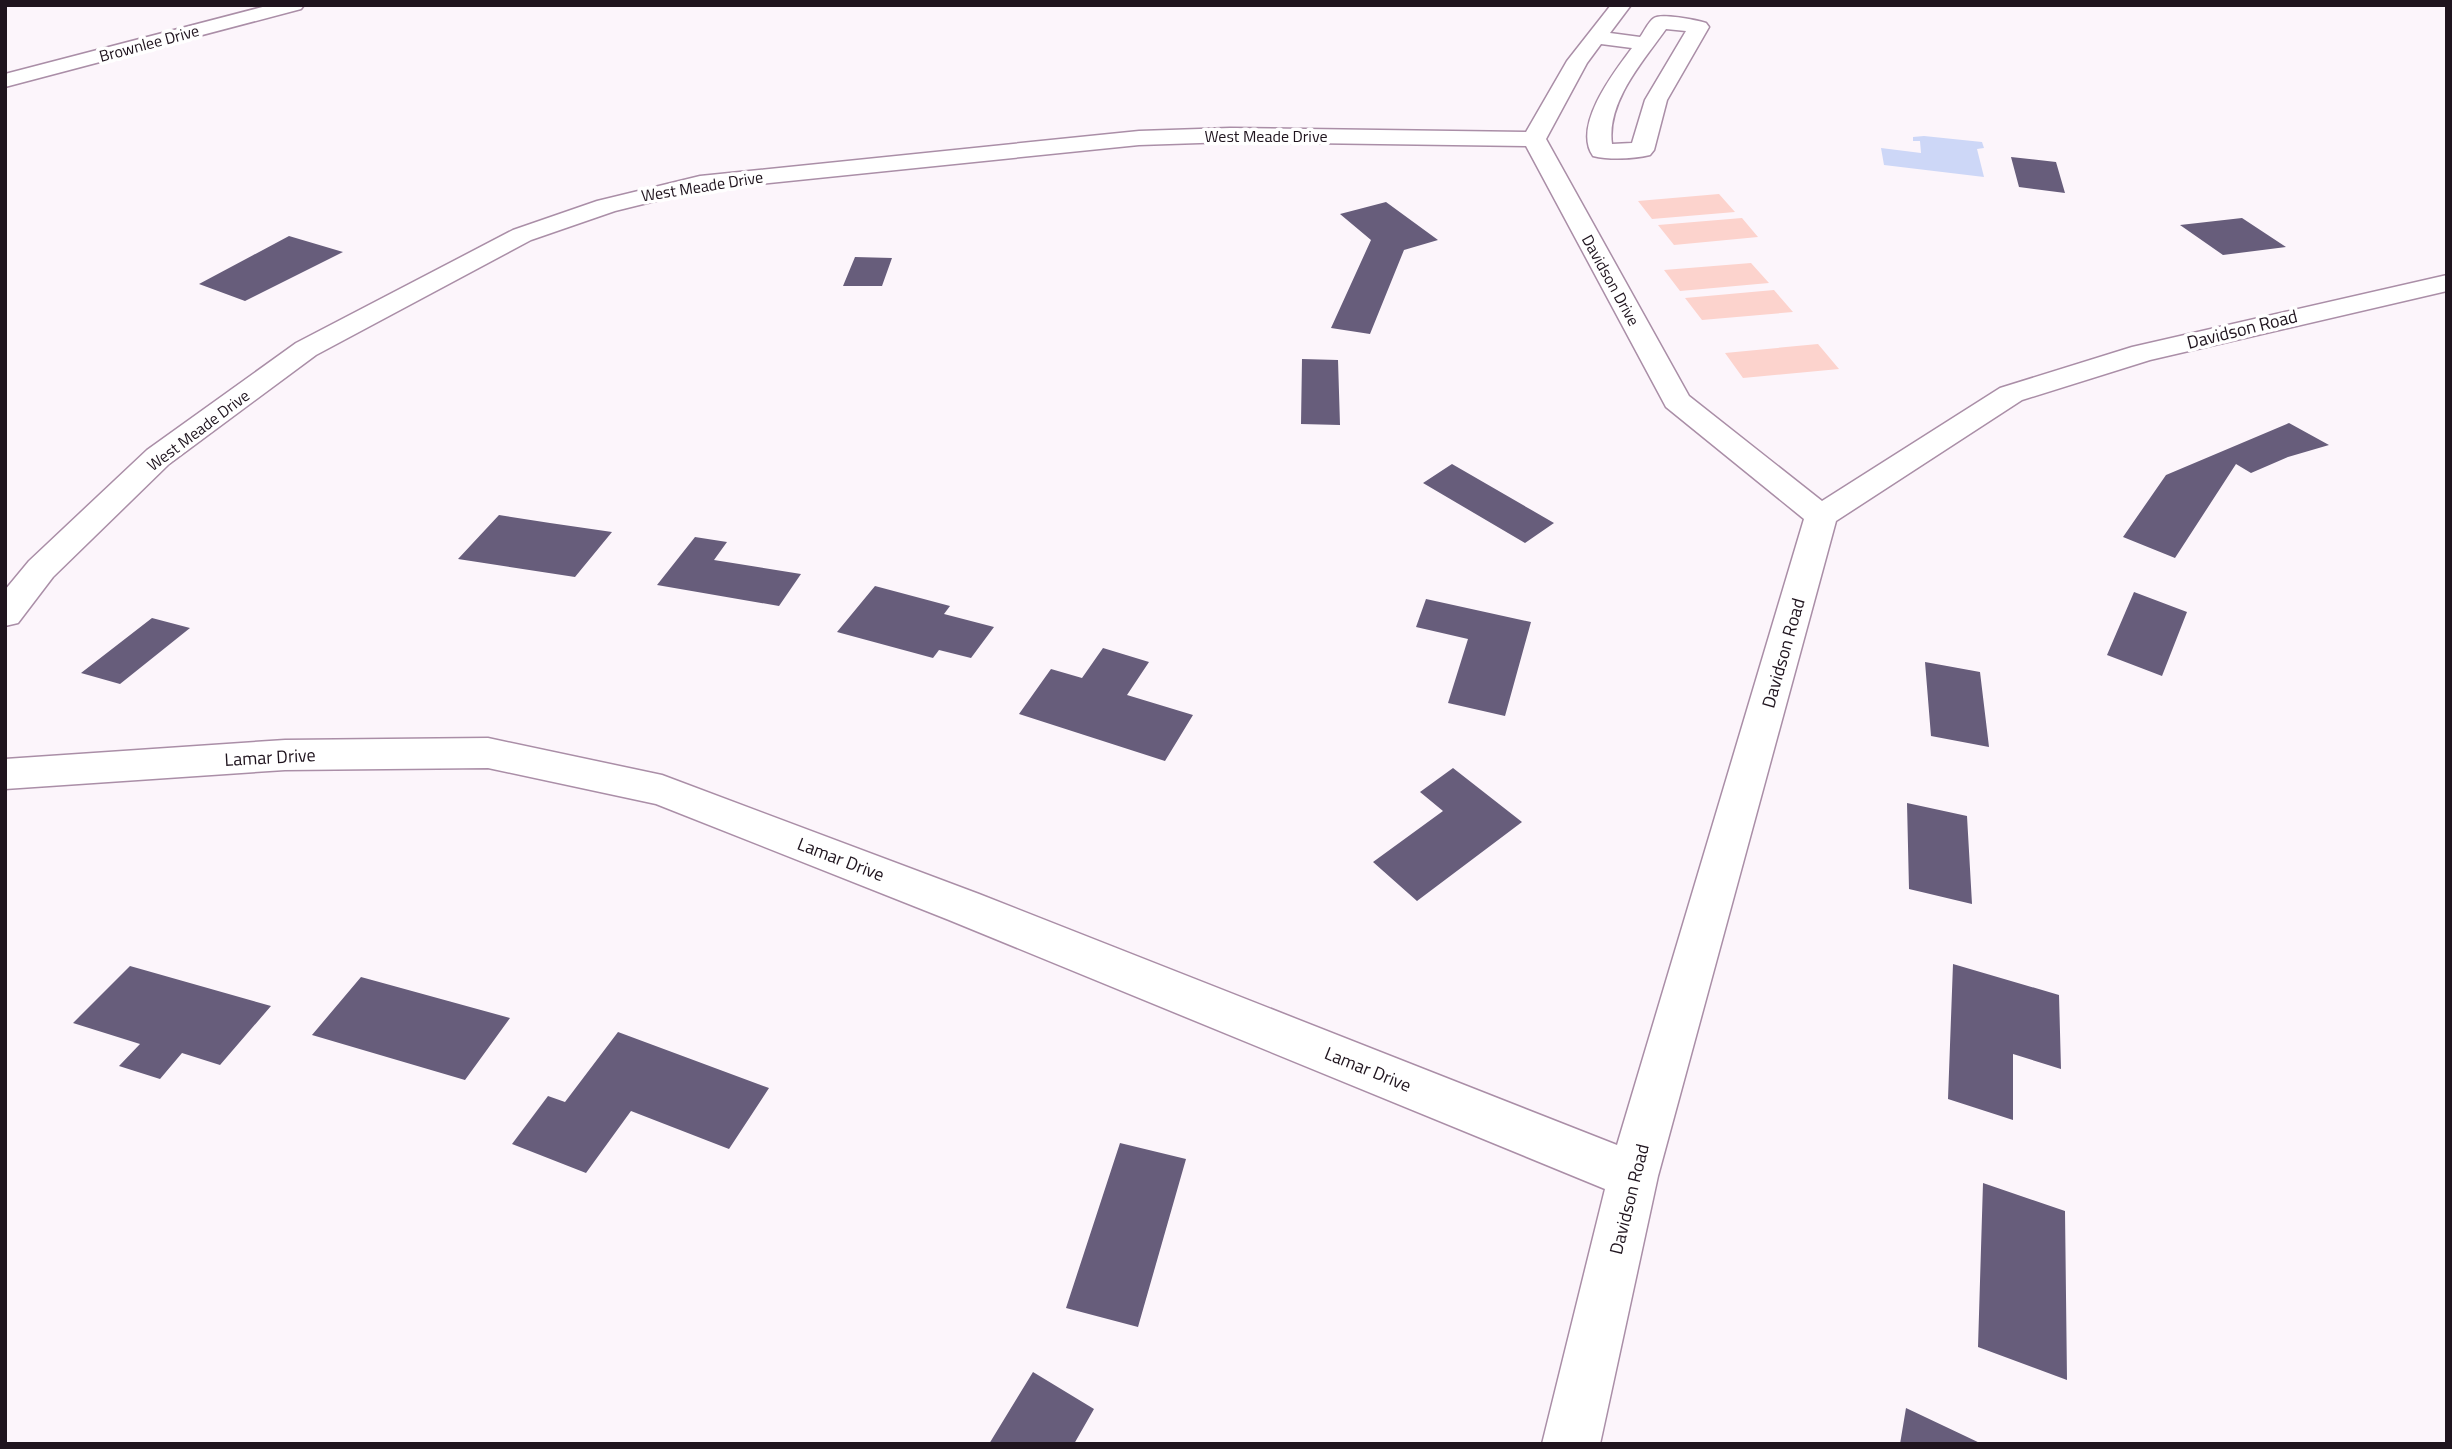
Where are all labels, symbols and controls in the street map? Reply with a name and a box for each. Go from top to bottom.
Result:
street label: Brownlee Drive [96,18,202,68]
street label: West Meade Drive [1204,124,1328,148]
street label: West Meade Drive [639,165,765,207]
street label: Davidson Drive [1576,230,1646,330]
street label: Davidson Road [2184,302,2300,356]
street label: West Meade Drive [142,383,254,477]
street label: Davidson Road [1754,595,1812,711]
street label: Lamar Drive [224,741,316,773]
street label: Lamar Drive [794,830,888,888]
street label: Lamar Drive [1321,1039,1415,1099]
street label: Davidson Road [1602,1141,1656,1257]

